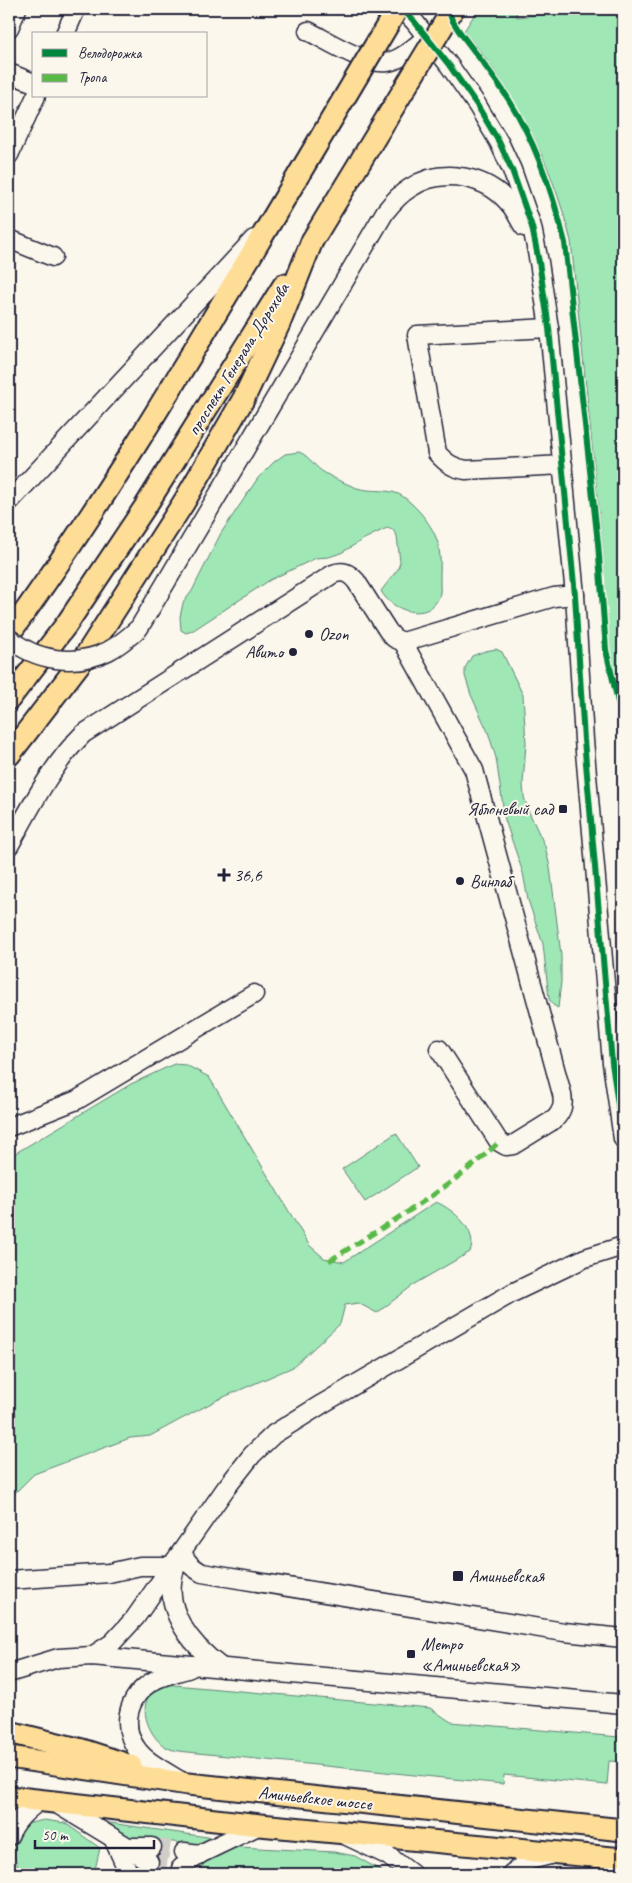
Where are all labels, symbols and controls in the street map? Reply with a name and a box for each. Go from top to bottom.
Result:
legend [32,32,208,98]
text: Велодорожка [78,44,142,63]
text: Тропа [78,68,107,87]
street label: проспект Генерала Дорохова [182,278,294,439]
place label: Ozon [319,623,349,645]
marker: Ozon [303,628,315,640]
place label: Авито [245,641,285,663]
marker: Авито [287,646,299,658]
place label: Яблоневый сад [467,798,555,820]
marker: Яблоневый сад [557,803,569,815]
place label: 36,6 [234,864,263,886]
marker: 36,6 [218,869,230,881]
place label: Винлаб [470,870,515,892]
marker: Винлаб [454,875,466,887]
place label: Аминьевская [469,1565,546,1587]
marker: Аминьевская [451,1569,465,1583]
place label: Метро «Аминьевская» [421,1633,521,1676]
marker: Метро «Аминьевская» [405,1648,417,1660]
street label: Аминьевское шоссе [257,1781,374,1815]
scale bar [35,1818,154,1850]
text: 50 m [42,1826,69,1845]

